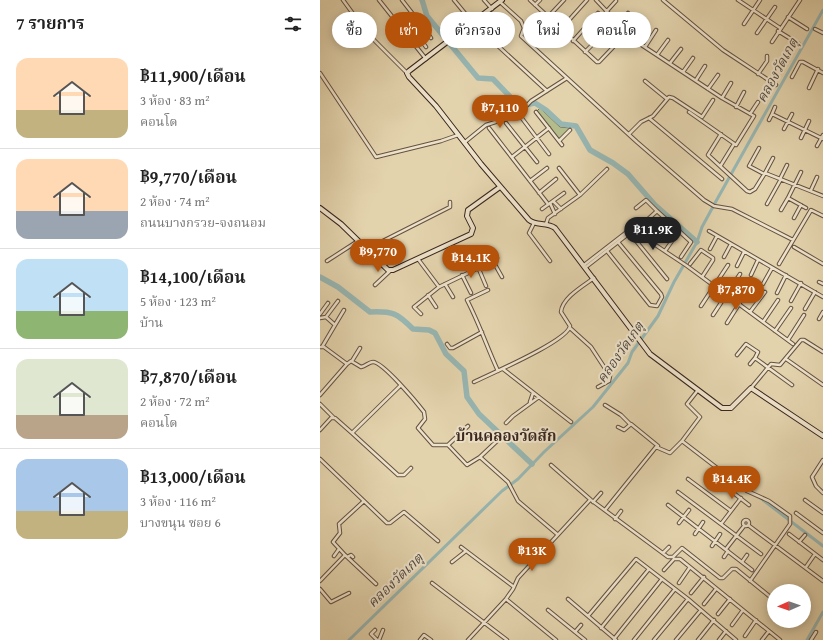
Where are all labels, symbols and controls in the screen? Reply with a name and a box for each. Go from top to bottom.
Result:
text: 7 รายการ [16,10,85,35]
chip: ซื้อ [332,12,377,48]
chip: เช่า [385,12,432,48]
chip: ตัวกรอง [440,12,515,48]
chip: ใหม่ [523,12,574,48]
chip: คอนโด [582,12,651,48]
icon: filters [282,13,304,35]
water label: คลองวัดเกตุ [751,33,803,106]
text: ฿11,900/เดือน [140,63,246,88]
icon: home [48,74,96,122]
text: 3 ห้อง · 83 m² [140,91,210,110]
pin: ฿7,110 [467,95,533,129]
text: ฿7,110 [481,98,519,117]
text: คอนโด [140,112,178,131]
text: ฿9,770/เดือน [140,164,237,189]
icon: home [48,175,96,223]
text: 2 ห้อง · 74 m² [140,192,210,211]
text: ถนนบางกรวย-จงถนอม [140,213,266,232]
pin: ฿11.9K [620,217,686,251]
text: ฿11.9K [633,220,673,239]
pin: ฿9,770 [345,239,411,273]
text: ฿9,770 [359,242,397,261]
pin: ฿14.1K [438,245,504,279]
text: ฿14.1K [451,248,491,267]
text: ฿14,100/เดือน [140,264,246,289]
icon: home [48,275,96,323]
pin: ฿7,870 [703,277,769,311]
text: ฿7,870 [717,280,755,299]
text: 5 ห้อง · 123 m² [140,292,216,311]
text: บ้าน [140,313,163,332]
water label: คลองวัดเกตุ [591,316,649,387]
text: ฿7,870/เดือน [140,364,237,389]
icon: home [48,375,96,423]
text: 2 ห้อง · 72 m² [140,392,210,411]
text: คอนโด [140,413,178,432]
district label: บ้านคลองวัดสัก [456,425,556,446]
text: ฿13,000/เดือน [140,464,246,489]
pin: ฿14.4K [699,466,765,500]
text: ฿14.4K [712,469,752,488]
icon: home [48,475,96,523]
text: 3 ห้อง · 116 m² [140,492,216,511]
text: บางขนุน ซอย 6 [140,513,221,532]
pin: ฿13K [508,538,556,572]
text: ฿13K [518,541,546,560]
water label: คลองวัดเกตุ [363,547,428,612]
north arrow [767,584,811,628]
map controls [767,584,811,628]

